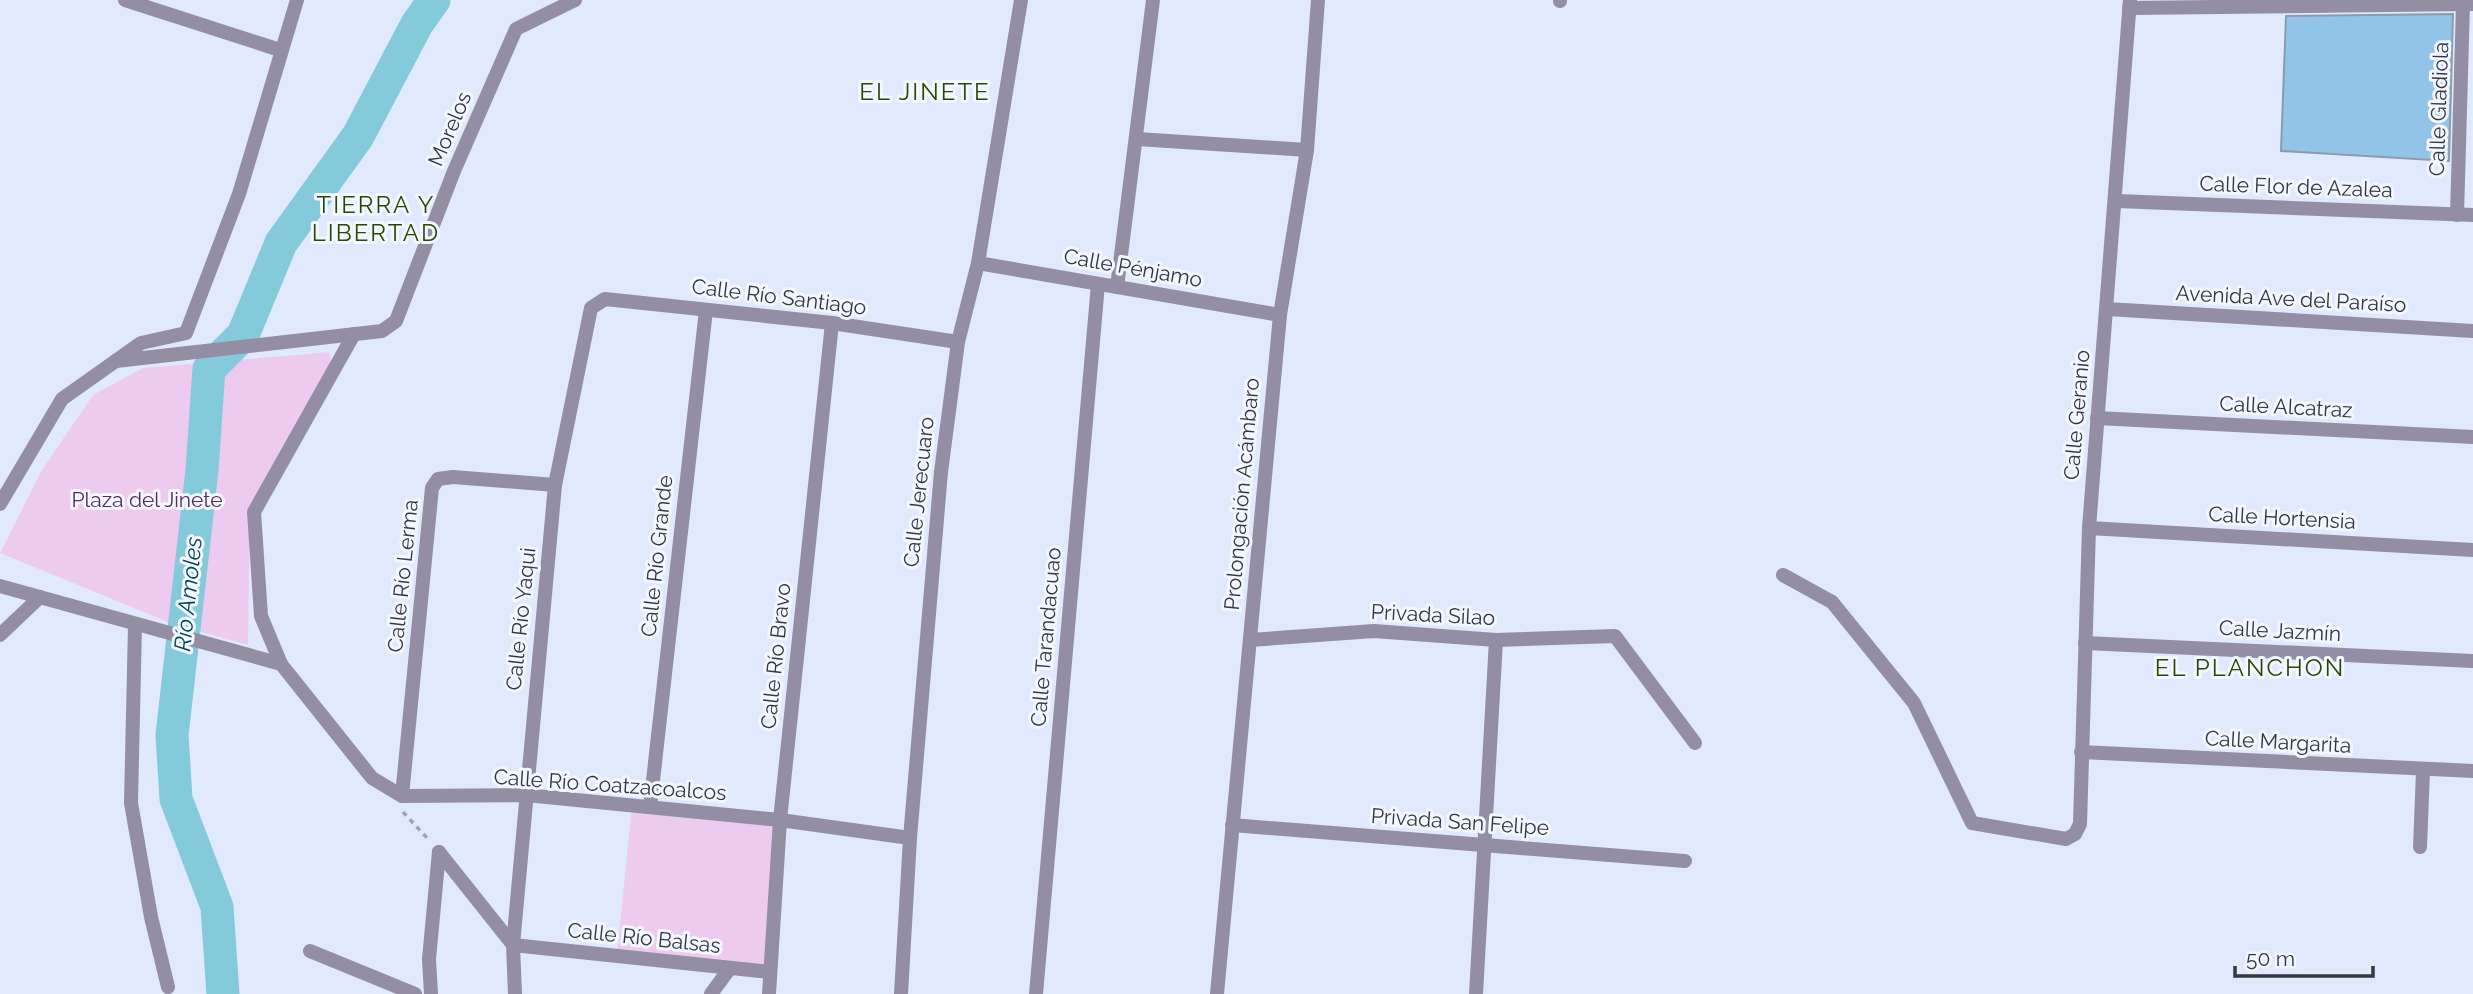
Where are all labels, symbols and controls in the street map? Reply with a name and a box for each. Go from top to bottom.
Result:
street label: Calle Gladiola [2424,41,2453,177]
district label: EL JINETE [859,77,991,106]
street label: Morelos [423,88,476,170]
street label: Calle Flor de Azalea [2199,171,2393,202]
district label: TIERRA Y LIBERTAD [312,190,440,247]
street label: Calle Pénjamo [1062,243,1204,292]
street label: Calle Río Santiago [690,273,868,320]
street label: Avenida Ave del Paraíso [2175,280,2407,317]
street label: Calle Geranio [2058,349,2095,481]
street label: Prolongación Acámbaro [1219,377,1264,611]
street label: Calle Alcatraz [2219,391,2353,422]
street label: Calle Jerecuaro [898,416,939,568]
street label: Calle Río Grande [636,474,677,638]
park label: Plaza del Jinete [72,487,222,512]
street label: Calle Río Lerma [382,498,423,654]
street label: Calle Hortensia [2208,501,2356,534]
water label: Río Amoles [168,535,207,652]
street label: Calle Río Yaqui [501,546,540,692]
street label: Calle Tarandacuao [1025,546,1066,728]
street label: Calle Río Bravo [755,582,796,730]
street label: Privada Silao [1370,599,1496,630]
street label: Calle Jazmín [2218,615,2342,646]
district label: EL PLANCHON [2155,653,2345,682]
street label: Calle Margarita [2204,725,2352,758]
street label: Calle Río Coatzacoalcos [493,764,727,805]
street label: Privada San Felipe [1370,803,1550,840]
street label: Calle Río Balsas [566,917,722,958]
scale bar [2235,934,2373,978]
text: 50 m [2246,946,2295,971]

